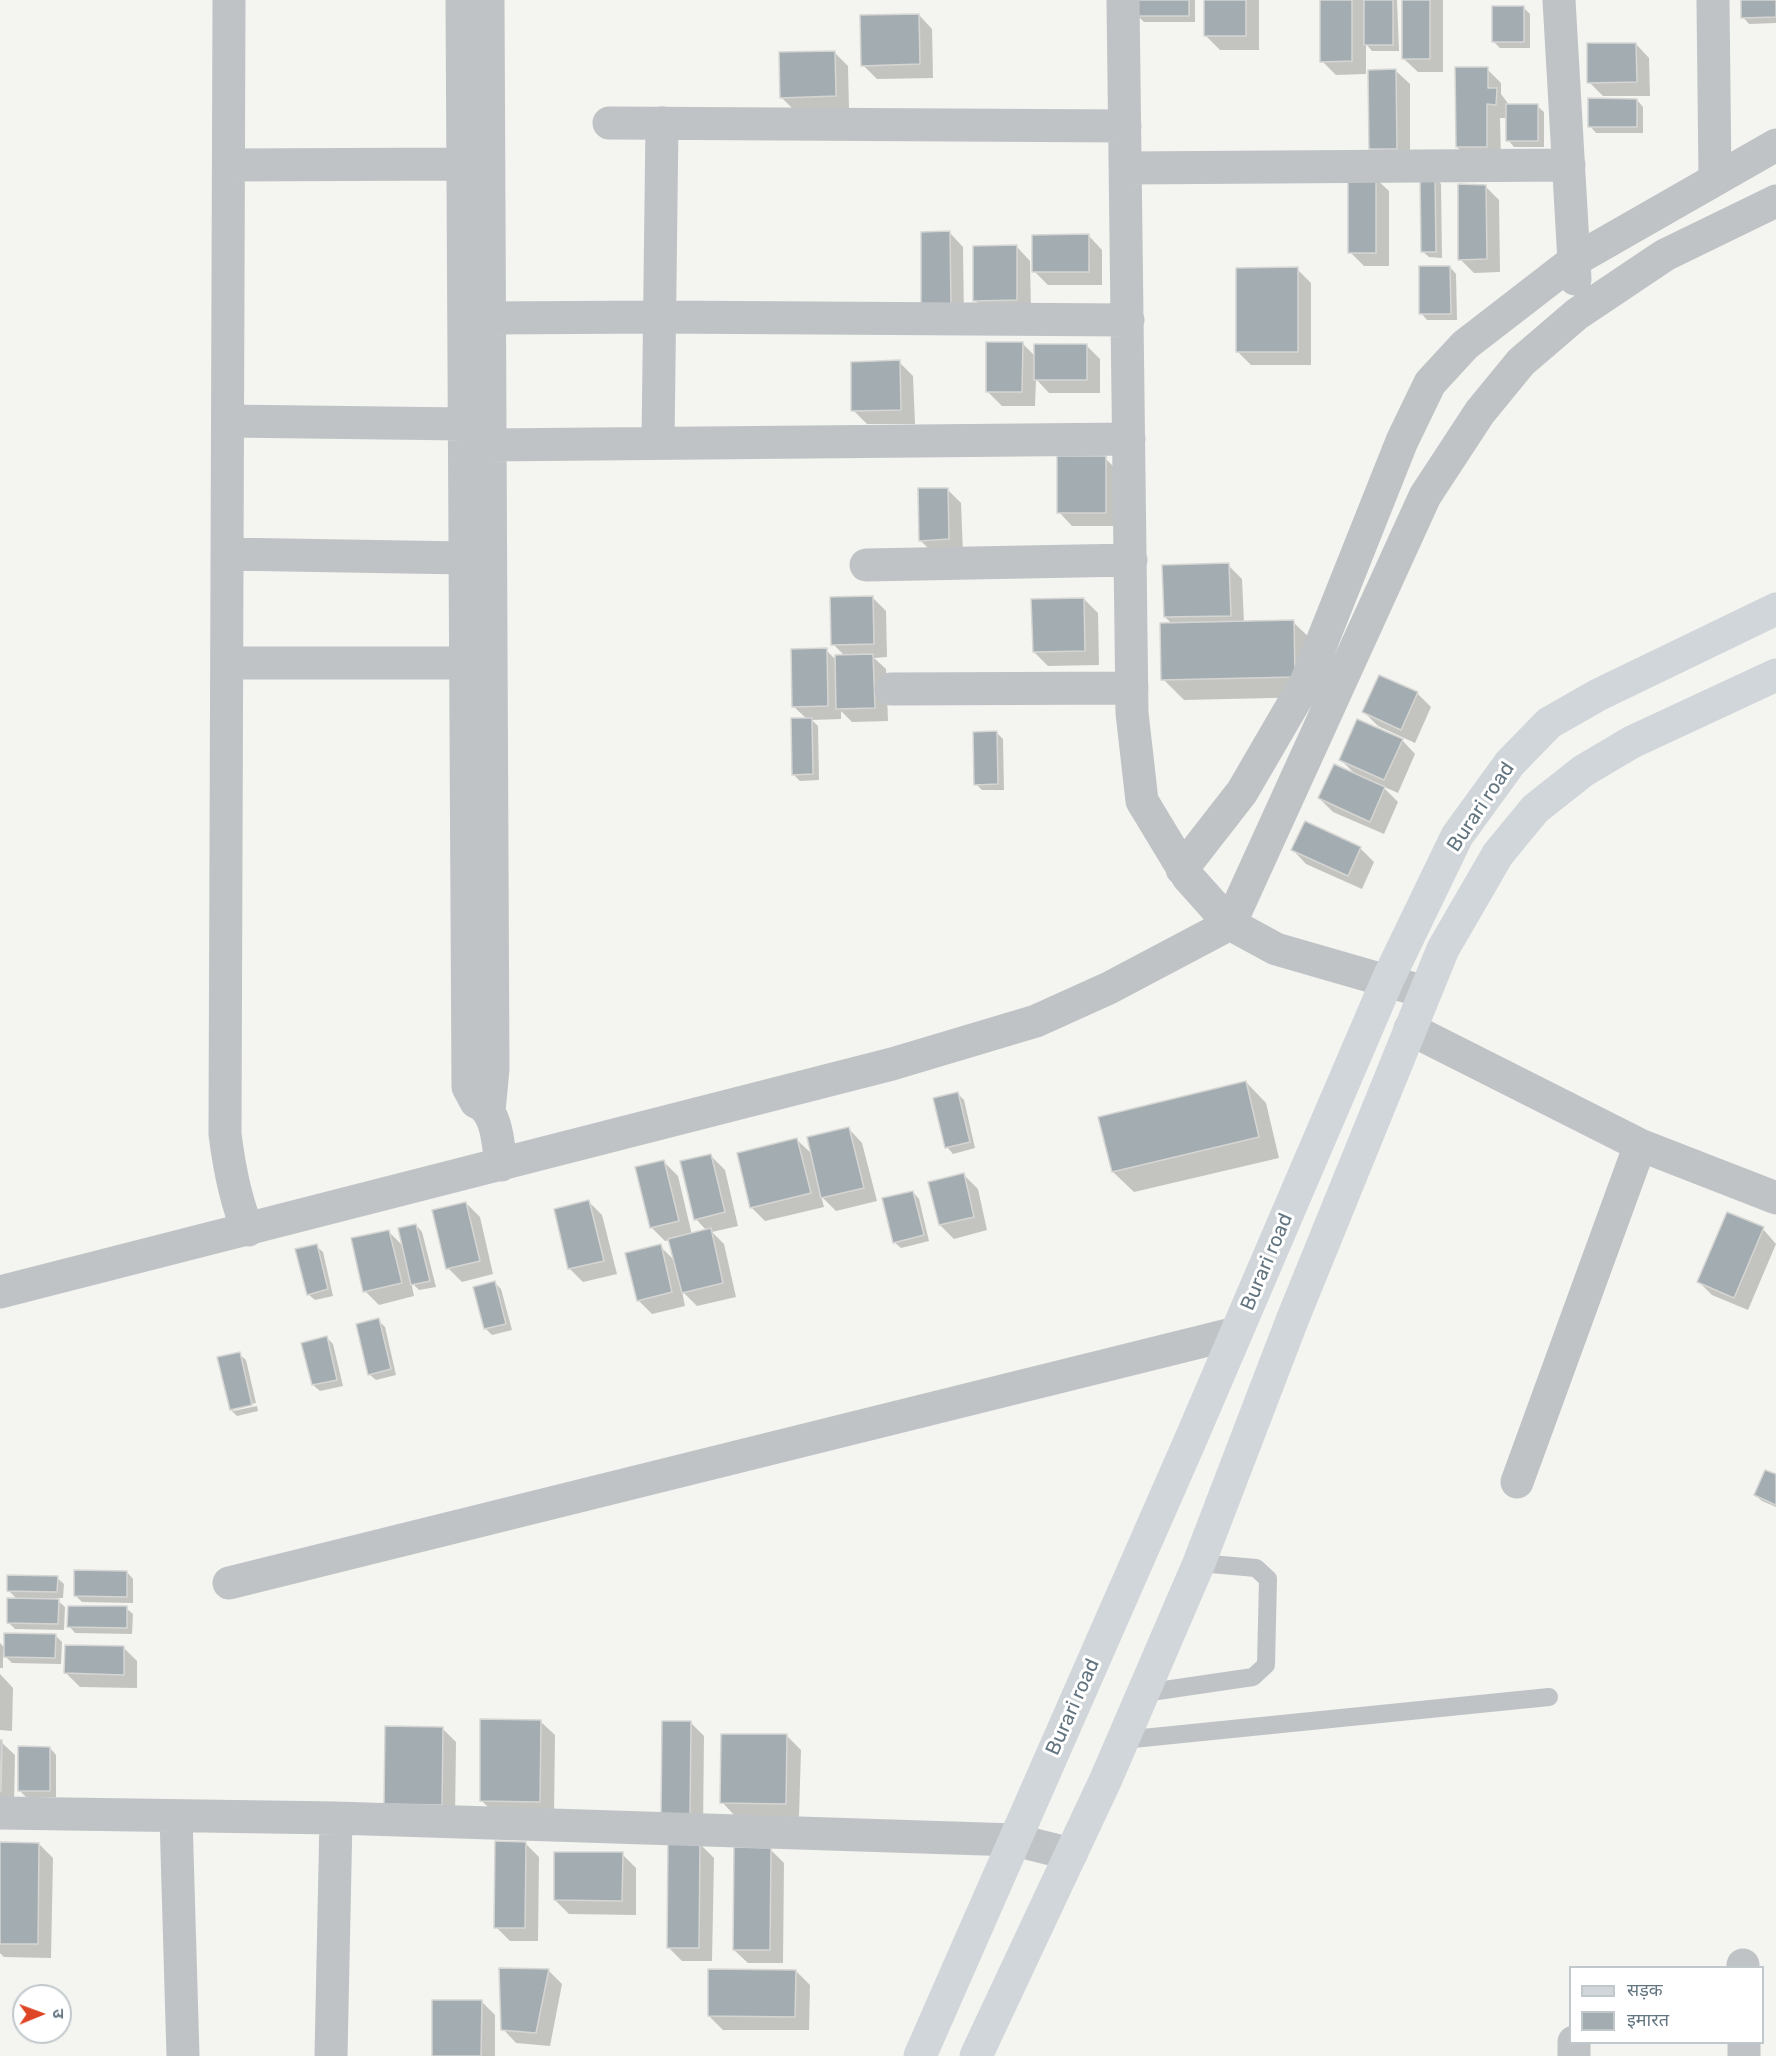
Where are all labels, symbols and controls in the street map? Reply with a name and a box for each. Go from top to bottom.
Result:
street label: Burari road [1442,758,1520,856]
street label: Burari road [1236,1210,1298,1314]
street label: Burari road [1041,1655,1105,1759]
legend [1569,1966,1764,2044]
text: सड़क [1627,1979,1663,2001]
north arrow [12,1984,72,2044]
text: उ [49,2009,68,2019]
text: इमारत [1627,2009,1669,2031]

